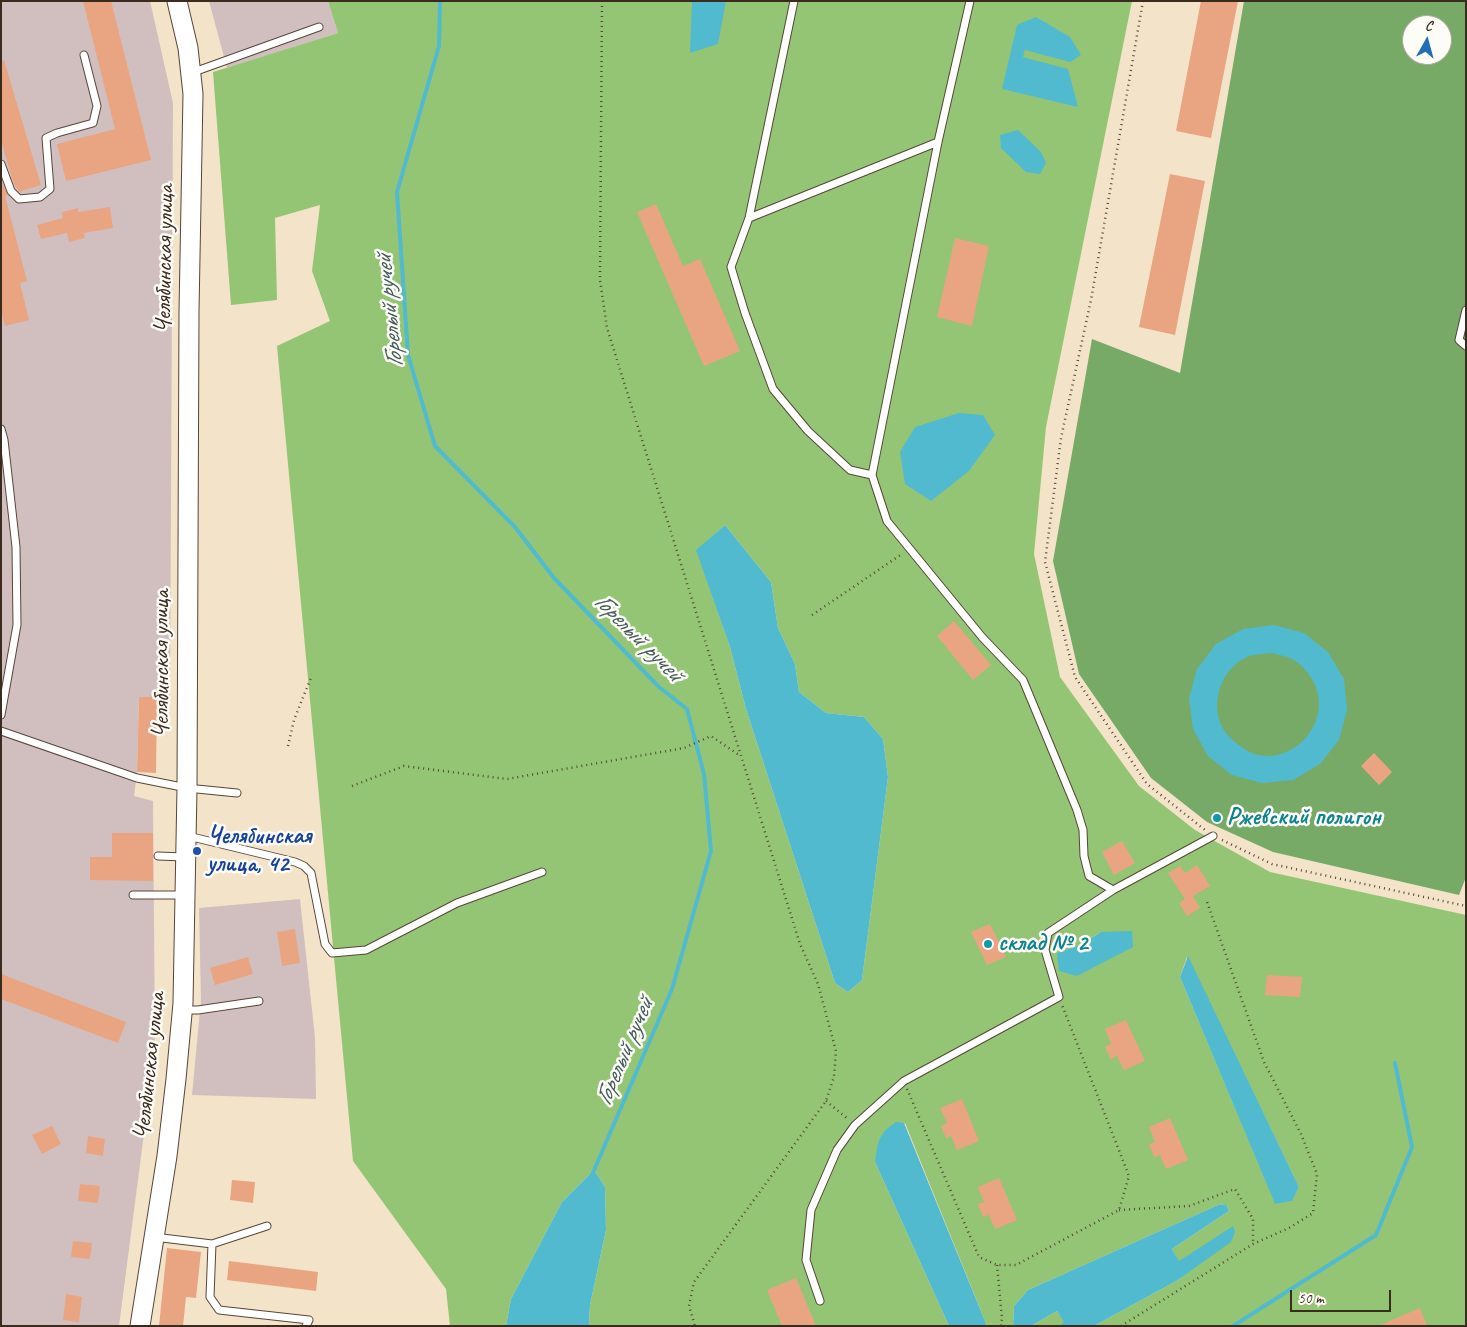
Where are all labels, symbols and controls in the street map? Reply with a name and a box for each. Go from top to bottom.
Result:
north arrow [1402,15,1452,65]
text: С [1424,17,1433,34]
street label: Челябинская улица [149,185,181,333]
water label: Горелый ручей [369,253,411,369]
water label: Горелый ручей [587,587,689,689]
street label: Челябинская улица [148,590,176,738]
place label: Ржевский полигон [1227,804,1381,832]
marker: Ржевский полигон [1211,812,1223,824]
place label: Челябинская улица, 42 [207,823,312,879]
marker: Челябинская улица, 42 [191,845,203,857]
place label: склад № 2 [998,930,1087,958]
marker: склад № 2 [982,938,994,950]
street label: Челябинская улица [128,991,172,1141]
water label: Горелый ручей [589,994,661,1110]
scale bar [1292,1280,1393,1312]
text: 50 m [1298,1289,1324,1308]

